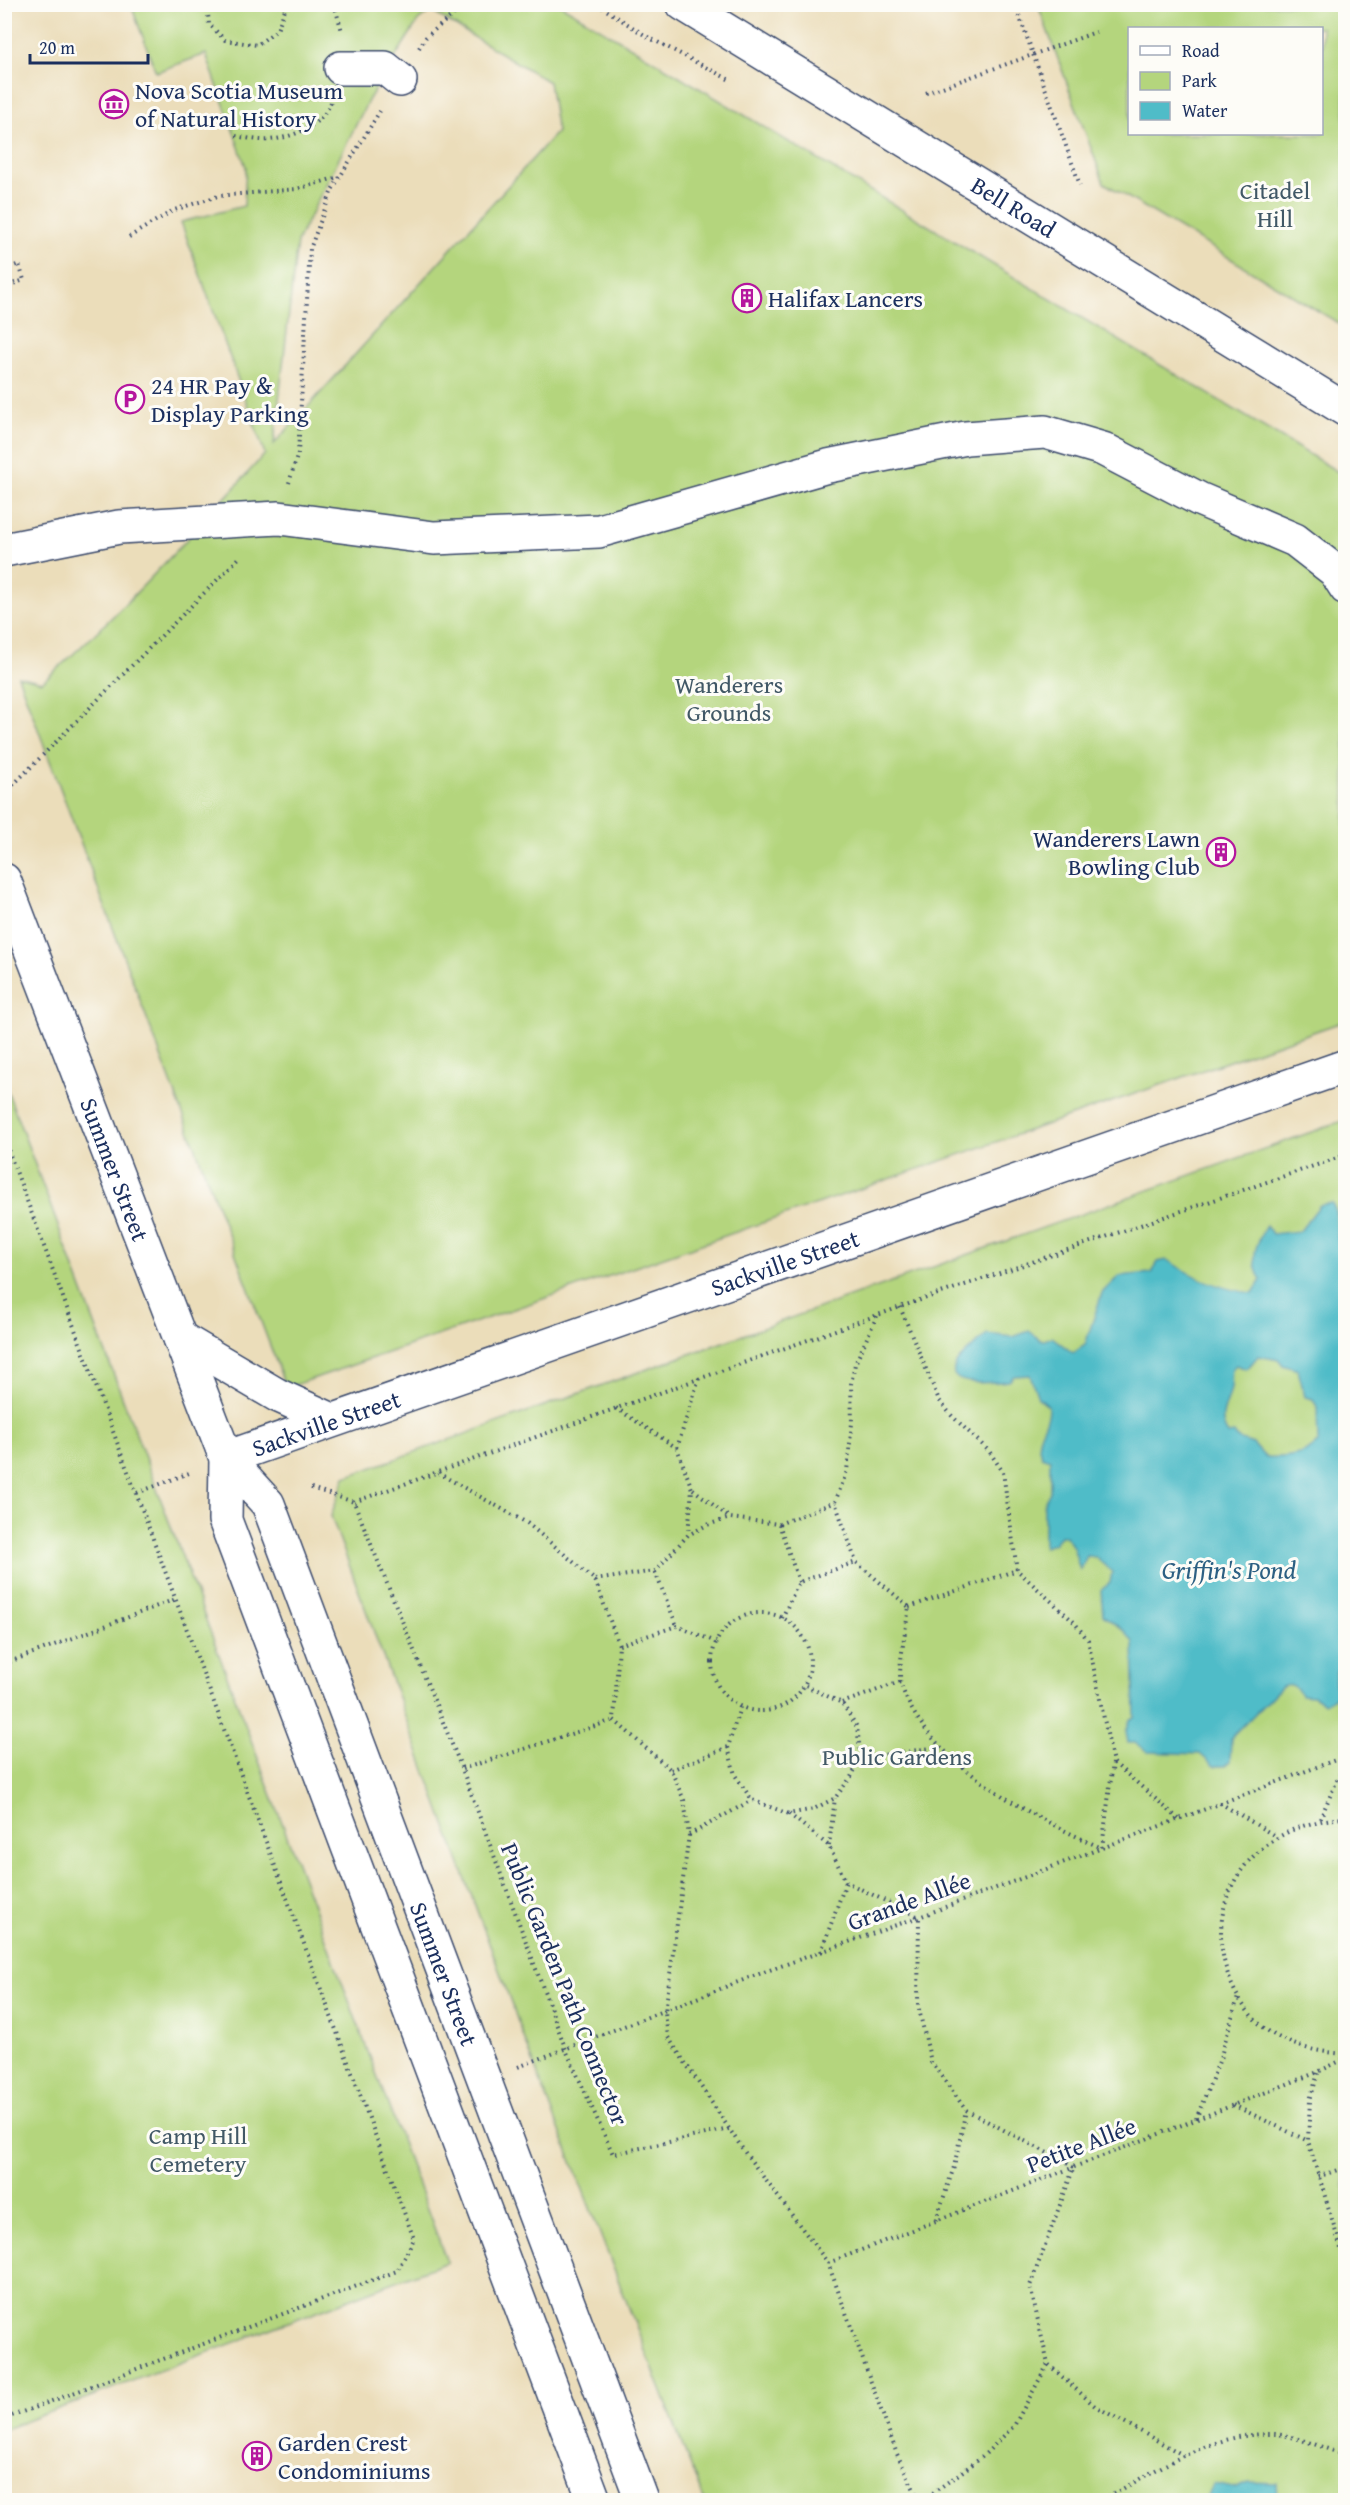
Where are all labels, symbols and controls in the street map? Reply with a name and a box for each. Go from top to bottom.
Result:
scale bar [30,27,148,65]
legend [1128,27,1323,135]
text: 20 m [39,34,75,61]
text: Road [1182,37,1220,64]
text: Park [1182,67,1218,94]
place label: Nova Scotia Museum of Natural History [135,73,343,136]
museum icon: Nova Scotia Museum of Natural History [98,88,130,120]
text: Water [1182,97,1228,124]
street label: Bell Road [965,167,1063,246]
park label: Citadel Hill [1240,173,1310,236]
place label: Halifax Lancers [768,281,923,316]
building icon: Halifax Lancers [731,282,763,314]
place label: 24 HR Pay & Display Parking [151,368,309,431]
parking icon: 24 HR Pay & Display Parking [114,383,146,415]
park label: Wanderers Grounds [675,667,783,730]
place label: Wanderers Lawn Bowling Club [1033,821,1201,884]
building icon: Wanderers Lawn Bowling Club [1205,836,1237,868]
street label: Summer Street [72,1093,159,1247]
street label: Sackville Street [706,1220,864,1305]
street label: Sackville Street [247,1381,405,1465]
water label: Griffin's Pond [1162,1550,1296,1589]
park label: Public Gardens [822,1739,972,1774]
street label: Public Garden Path Connector [492,1837,638,2131]
street label: Grande Allée [843,1863,975,1939]
street label: Summer Street [401,1897,487,2051]
street label: Petite Allée [1021,2108,1141,2182]
park label: Camp Hill Cemetery [149,2118,247,2181]
place label: Garden Crest Condominiums [278,2425,431,2488]
building icon: Garden Crest Condominiums [241,2440,273,2472]

